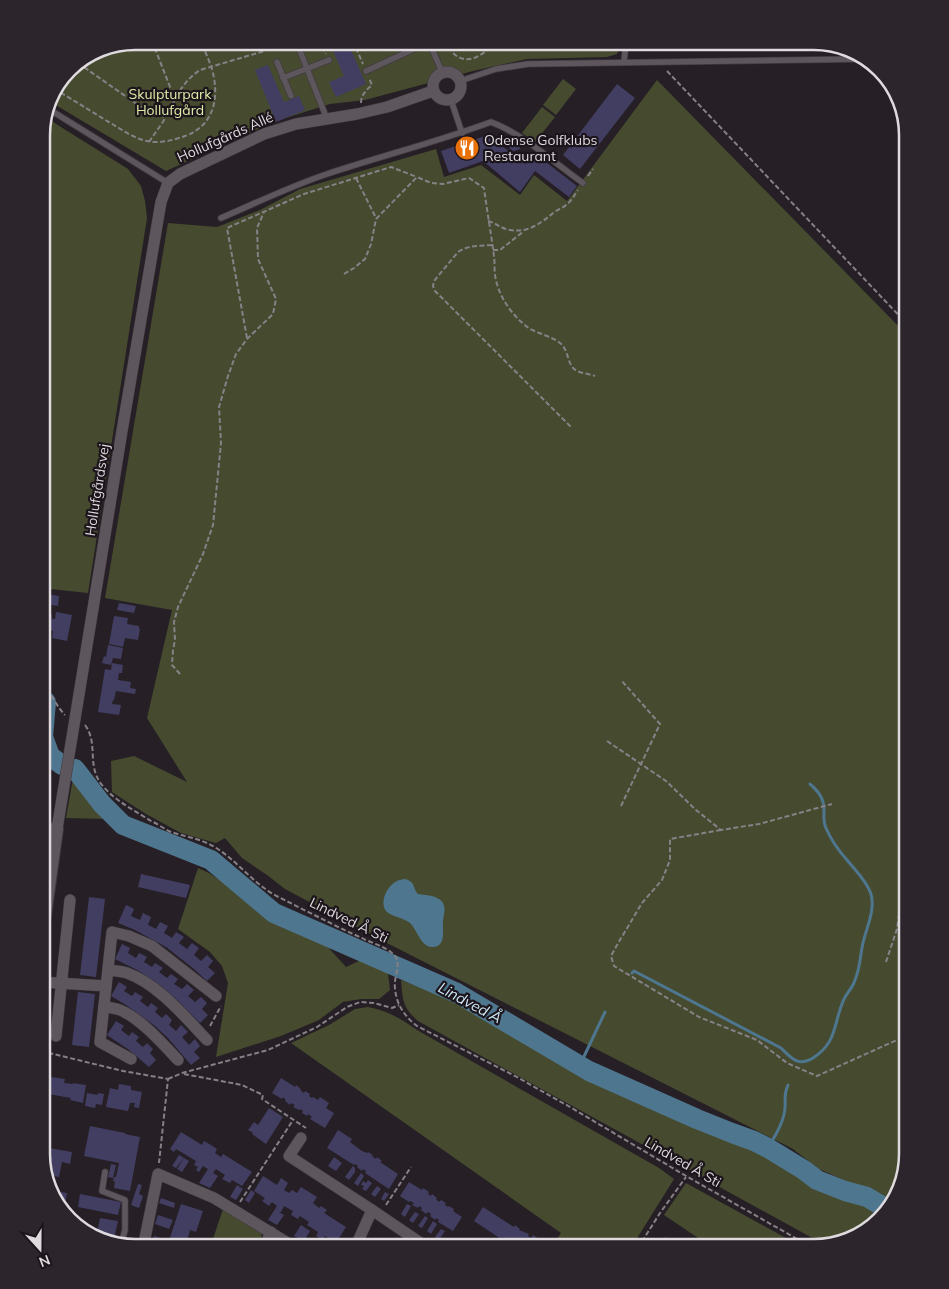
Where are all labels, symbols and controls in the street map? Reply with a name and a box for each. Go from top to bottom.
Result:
park label: Skulpturpark Hollufgård [129,85,212,119]
street label: Hollufgårds Allé [174,108,276,166]
place label: Odense Golfklubs Restaurant [484,131,598,165]
restaurant icon: Odense Golfklubs Restaurant [454,135,480,161]
street label: Hollufgårdsvej [81,443,113,537]
street label: Lindved Å Sti [307,893,391,947]
water label: Lindved Å [435,977,506,1027]
street label: Lindved Å Sti [641,1133,725,1191]
north arrow [15,1224,65,1274]
text: N [36,1251,53,1271]

